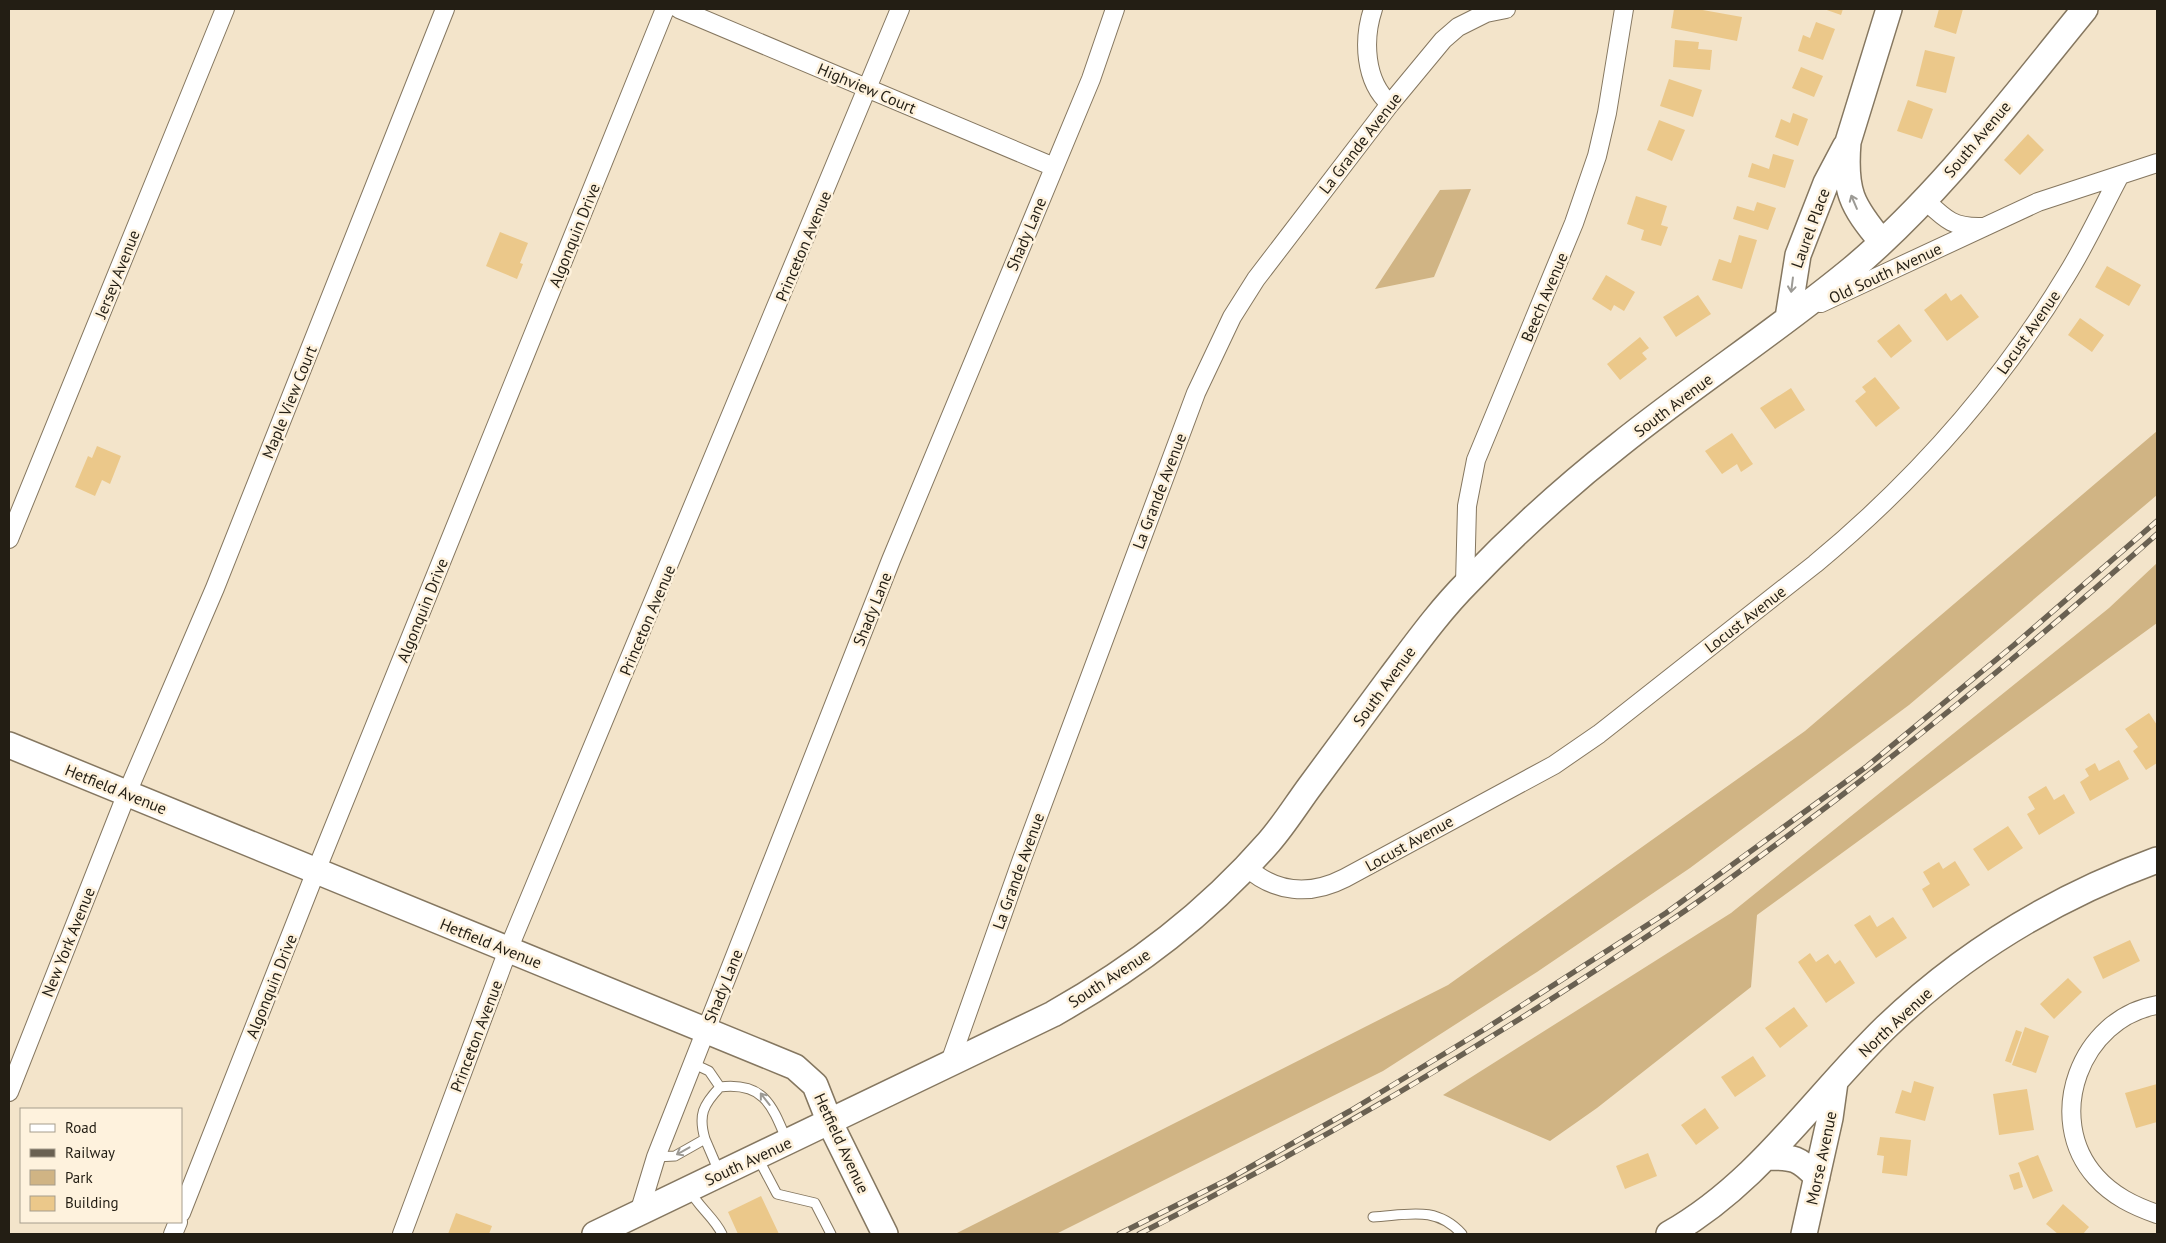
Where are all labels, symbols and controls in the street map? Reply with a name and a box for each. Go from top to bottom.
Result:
street label: Highview Court [815,58,920,118]
street label: La Grande Avenue [1314,89,1406,197]
street label: South Avenue [1939,97,2015,181]
street label: Algonquin Drive [544,180,604,290]
street label: Laurel Place [1786,185,1834,271]
street label: Princeton Avenue [771,188,835,304]
street label: Shady Lane [1002,194,1050,274]
one-way arrow [1848,195,1858,210]
street label: Jersey Avenue [90,227,144,322]
street label: Old South Avenue [1825,238,1945,308]
street label: Beech Avenue [1516,249,1572,345]
one-way arrow [1787,276,1797,292]
street label: Locust Avenue [1992,286,2064,378]
street label: Maple View Court [257,342,321,461]
street label: South Avenue [1630,369,1716,441]
street label: La Grande Avenue [1128,430,1190,552]
street label: Algonquin Drive [392,555,452,665]
street label: Princeton Avenue [615,562,679,678]
street label: Shady Lane [848,569,896,649]
street label: Locust Avenue [1700,581,1790,657]
street label: South Avenue [1348,642,1420,730]
street label: Hetfield Avenue [62,759,170,819]
street label: La Grande Avenue [988,810,1048,932]
street label: Locust Avenue [1361,811,1457,875]
street label: New York Avenue [37,884,99,1000]
street label: Hetfield Avenue [437,913,545,973]
street label: Algonquin Drive [241,931,301,1041]
street label: South Avenue [1064,944,1154,1012]
street label: Shady Lane [699,946,747,1026]
street label: Princeton Avenue [445,977,507,1095]
street label: North Avenue [1854,983,1936,1061]
street label: Hetfield Avenue [810,1090,874,1196]
one-way arrow [759,1093,770,1106]
legend [20,1108,182,1223]
street label: Morse Avenue [1801,1109,1841,1207]
text: Road [65,1118,97,1137]
street label: South Avenue [701,1132,795,1190]
text: Railway [65,1143,115,1162]
one-way arrow [677,1147,691,1157]
text: Park [65,1168,93,1187]
text: Building [65,1193,119,1212]

